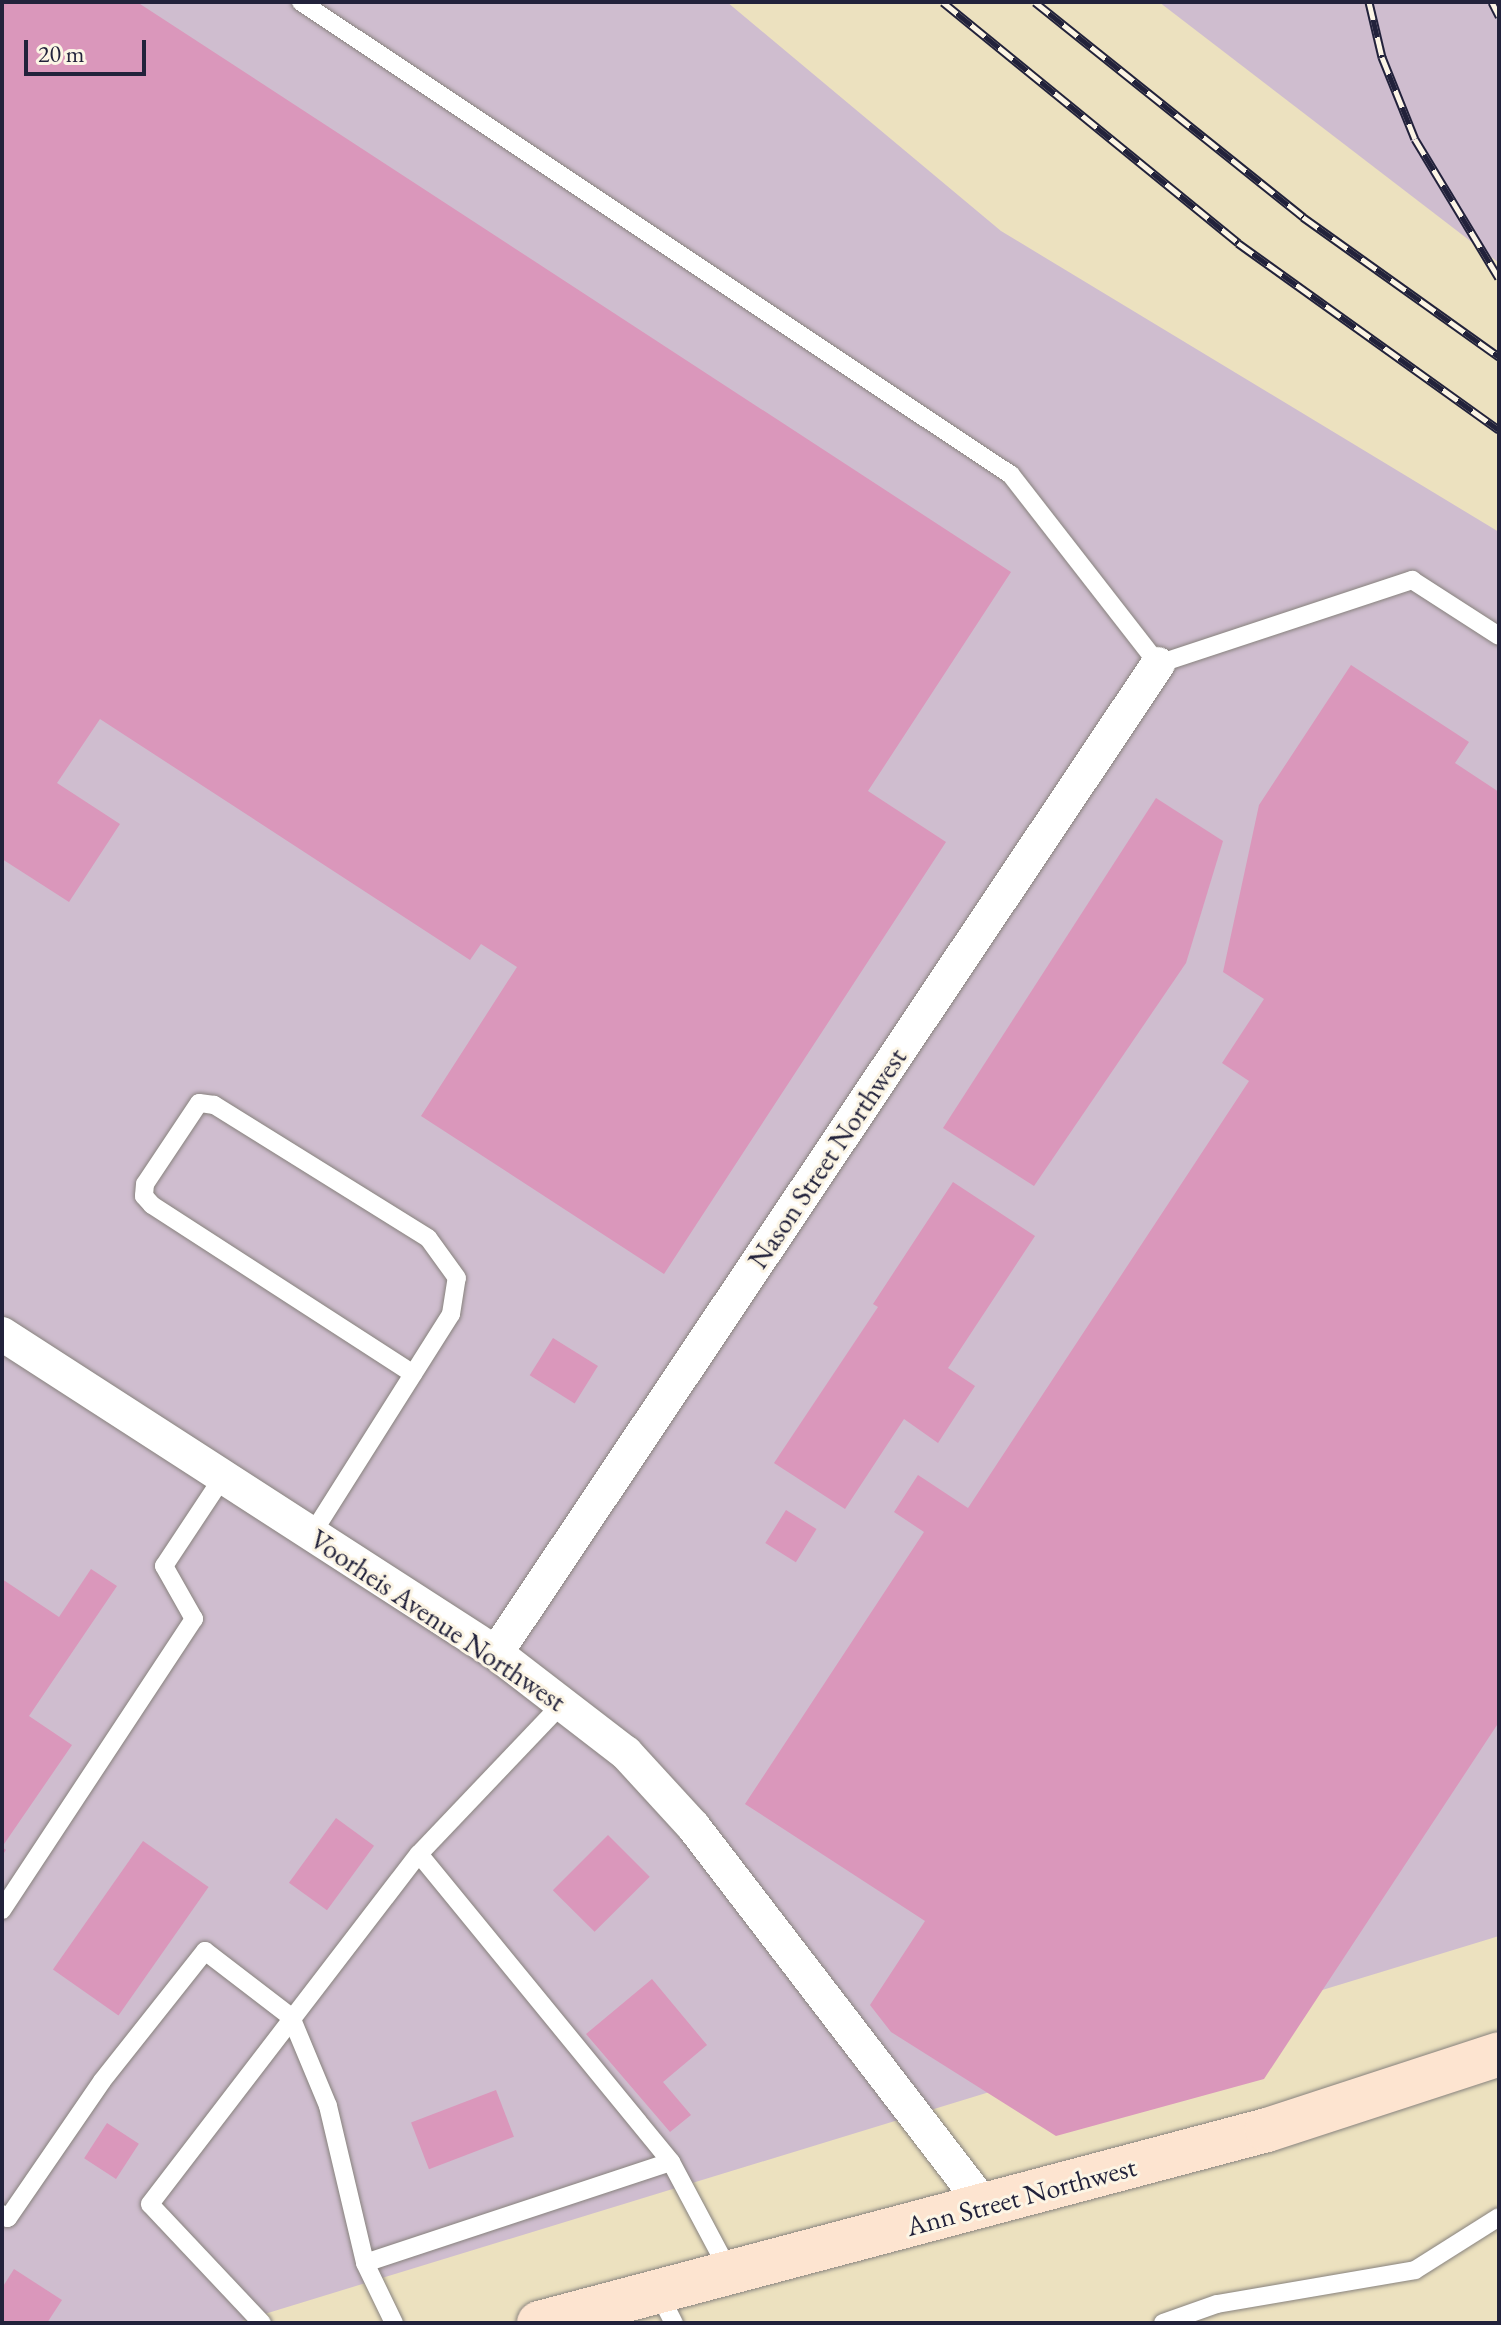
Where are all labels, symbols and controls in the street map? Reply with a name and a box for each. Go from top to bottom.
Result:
scale bar [28,24,150,74]
text: 20 m [38,38,85,69]
street label: Nason Street Northwest [741,1041,913,1275]
street label: Voorheis Avenue Northwest [304,1522,572,1718]
street label: Ann Street Northwest [902,2149,1140,2243]

